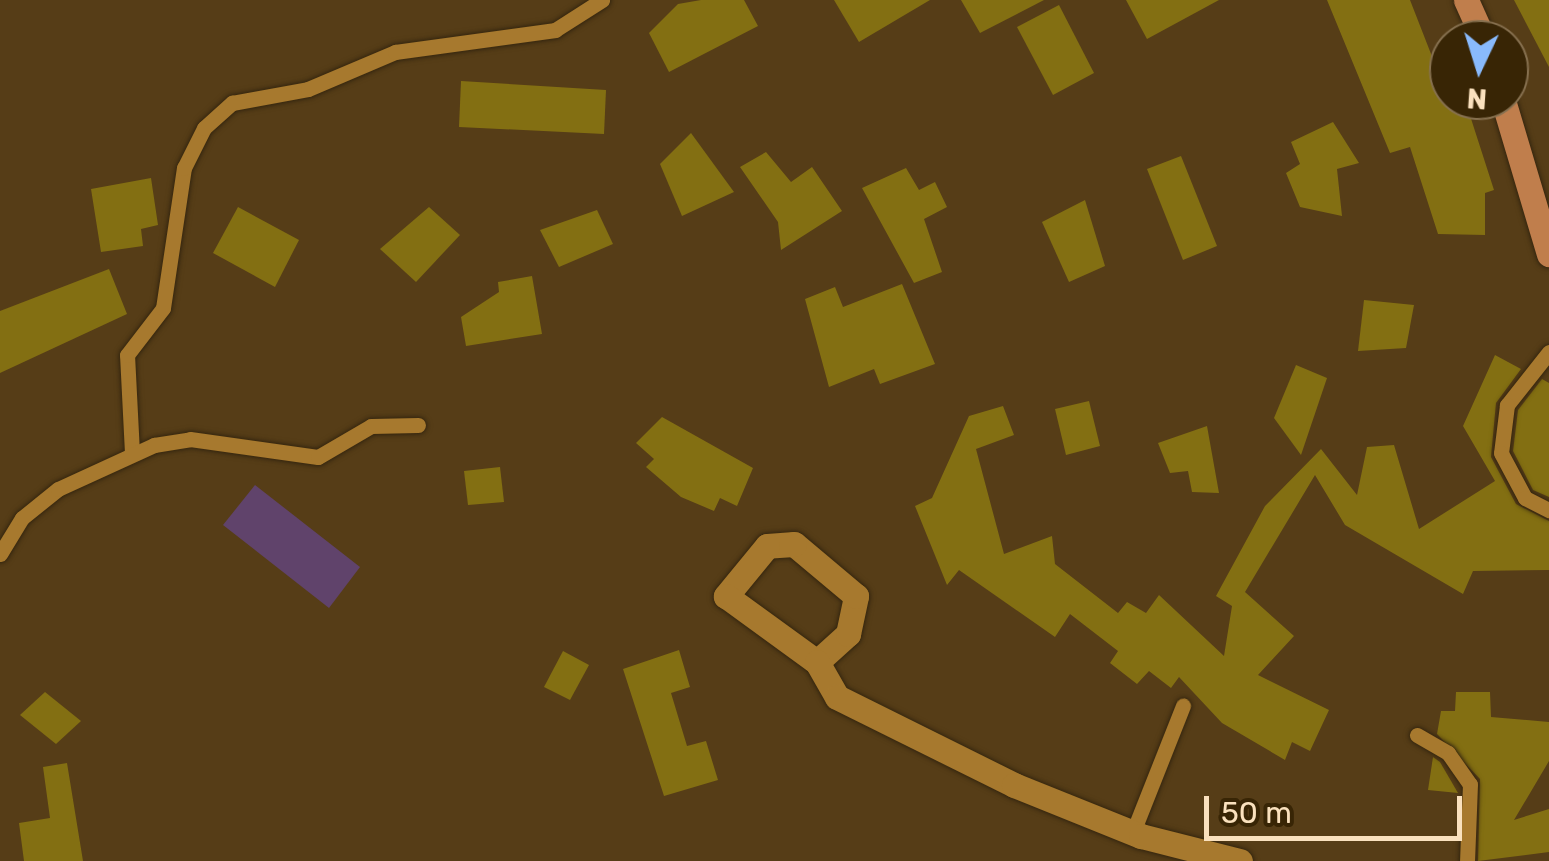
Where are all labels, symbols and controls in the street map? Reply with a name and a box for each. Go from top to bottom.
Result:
north arrow [1429,20,1529,120]
text: N [1466,81,1488,116]
scale bar [1209,776,1466,838]
text: 50 m [1221,795,1292,831]

